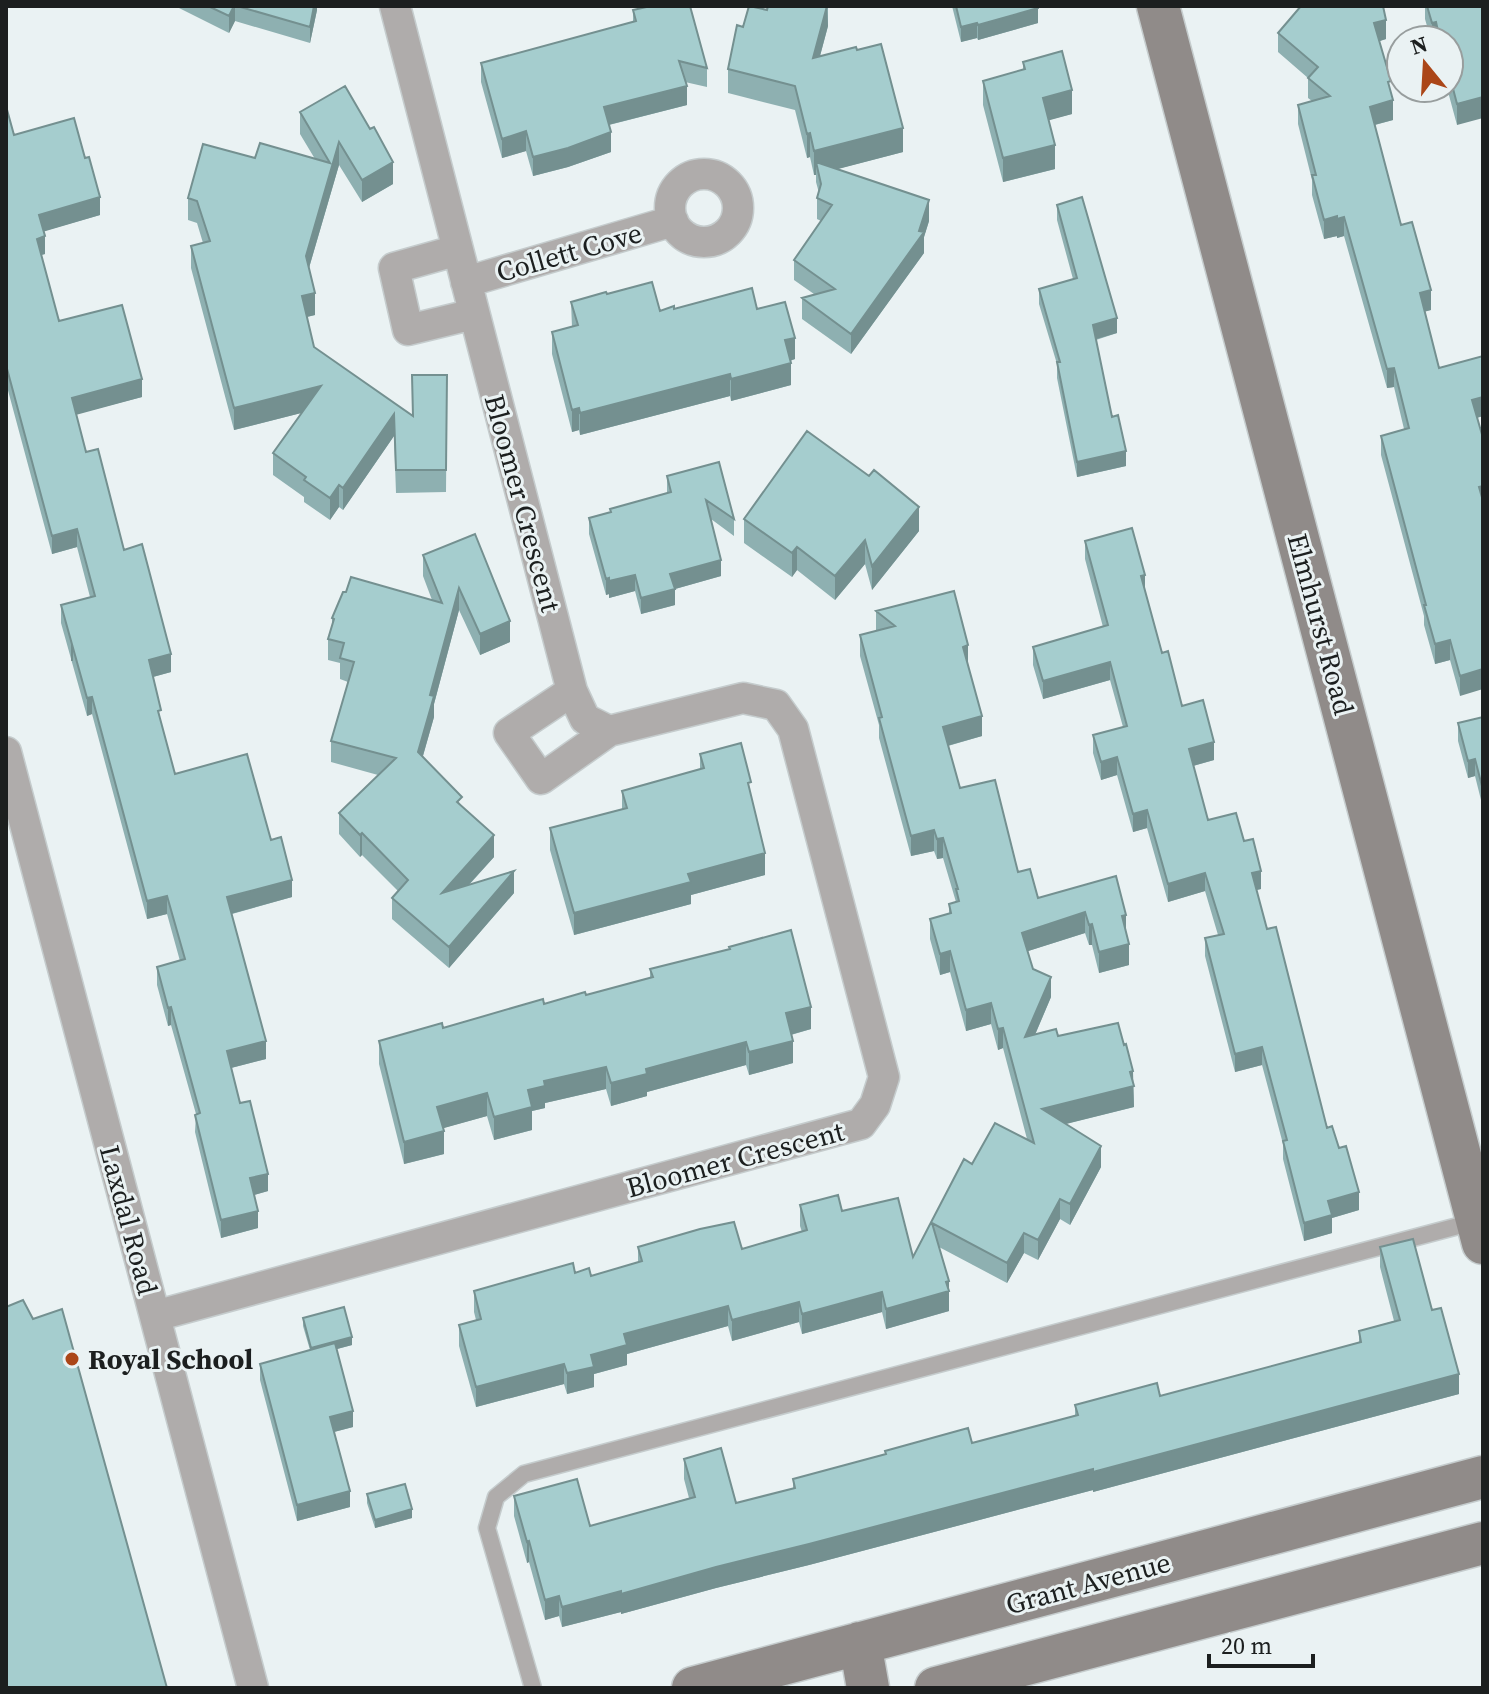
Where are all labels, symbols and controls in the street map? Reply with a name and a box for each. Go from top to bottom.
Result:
north arrow [1385,24,1465,104]
text: N [1407,28,1431,62]
street label: Collett Cove [492,213,646,291]
street label: Bloomer Crescent [476,390,571,617]
street label: Elmhurst Road [1279,529,1363,719]
street label: Bloomer Crescent [622,1111,849,1206]
street label: Laxdal Road [91,1141,167,1299]
place label: Royal School [88,1340,253,1378]
marker: Royal School [63,1350,81,1368]
street label: Grant Avenue [1001,1543,1175,1623]
scale bar [1209,1618,1313,1668]
text: 20 m [1221,1629,1272,1662]

